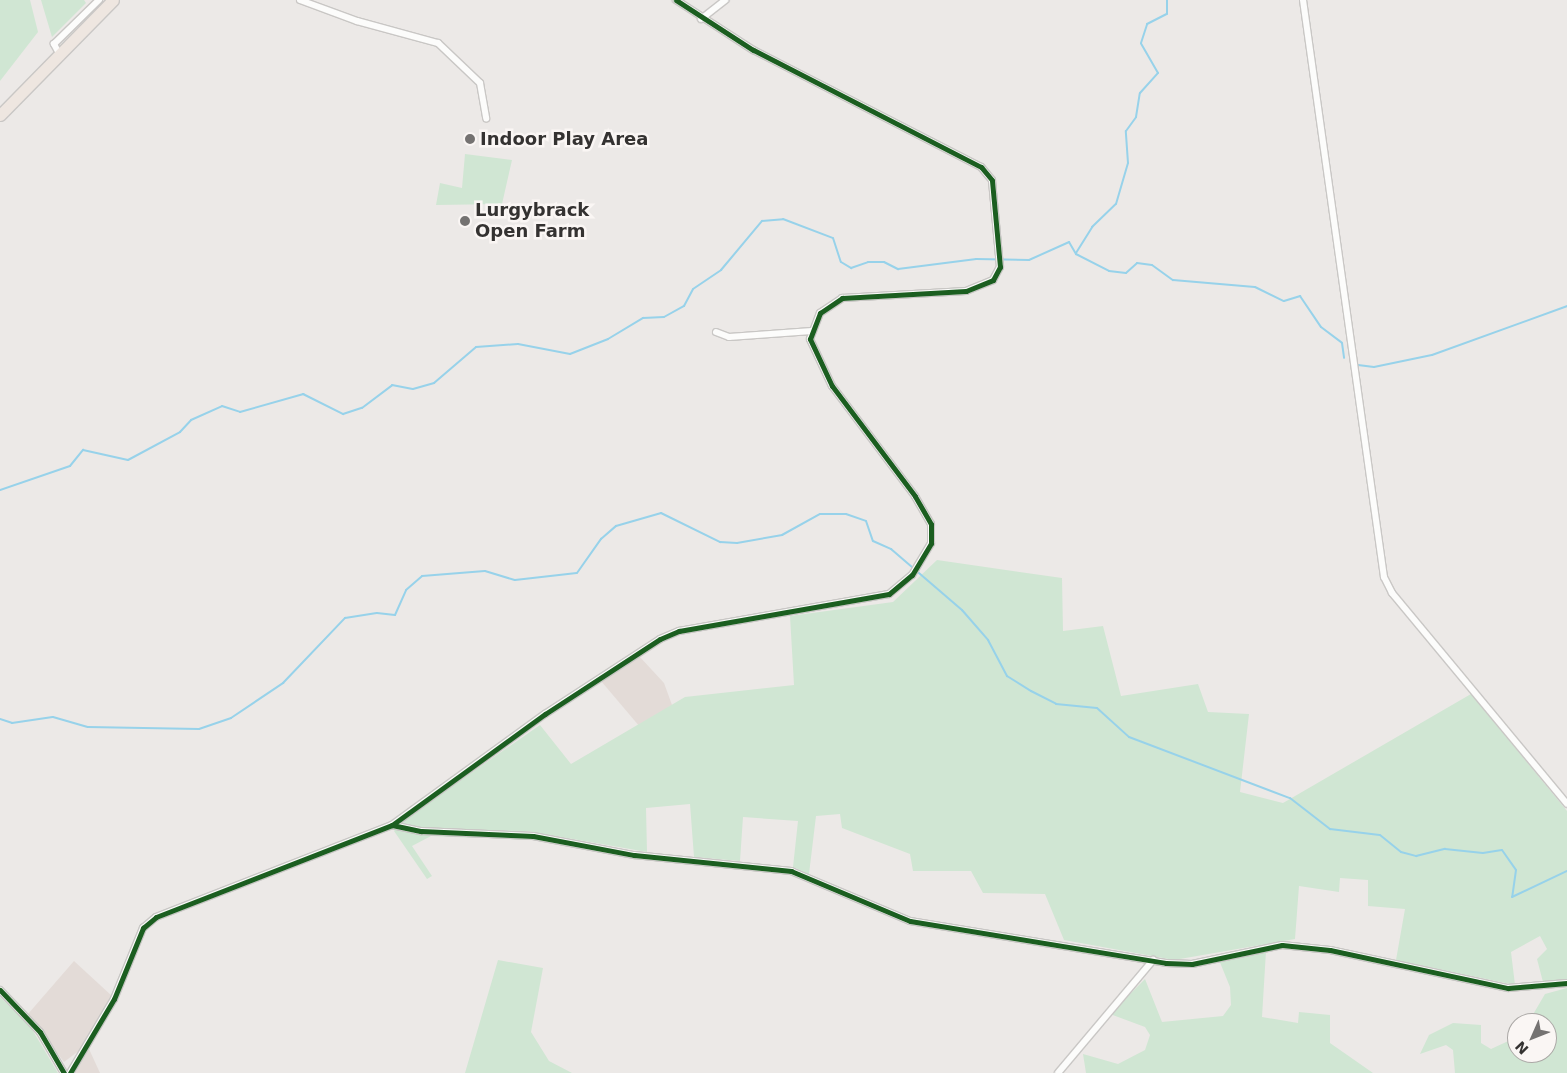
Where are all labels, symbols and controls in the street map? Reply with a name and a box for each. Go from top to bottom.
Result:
place label: Indoor Play Area [480,128,648,150]
marker: Indoor Play Area [464,133,476,145]
place label: Lurgybrack Open Farm [475,200,589,242]
marker: Lurgybrack Open Farm [459,215,471,227]
north arrow [1507,1013,1557,1063]
text: N [1512,1038,1532,1057]

